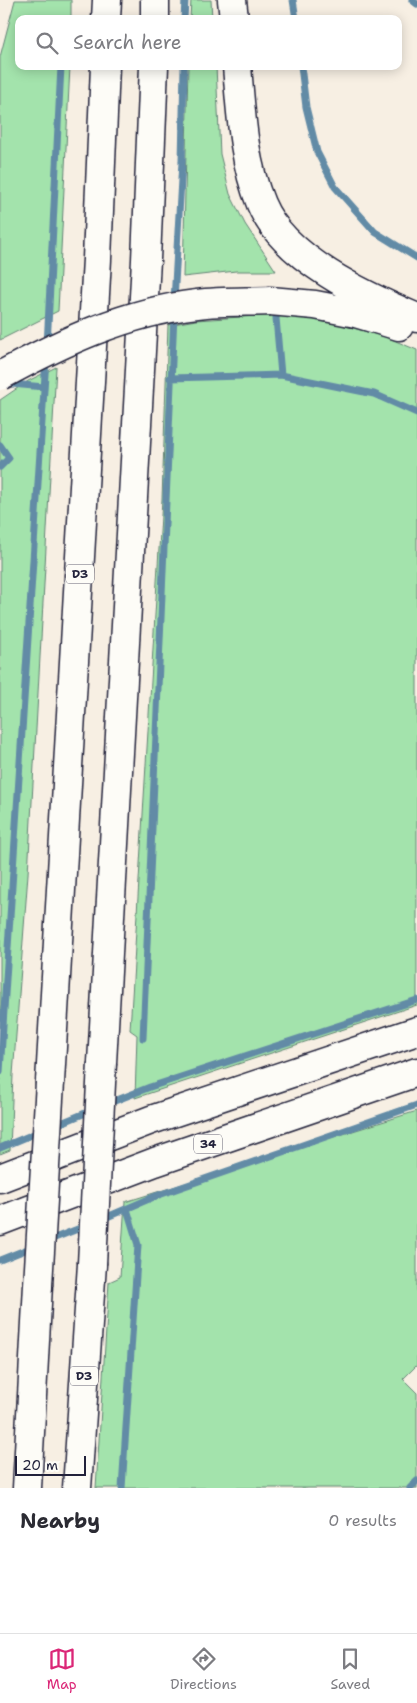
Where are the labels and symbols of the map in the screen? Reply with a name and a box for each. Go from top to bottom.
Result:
road number: D3 [66,564,94,584]
road number: 34 [194,1134,222,1154]
road number: D3 [70,1366,98,1385]
scale bar [15,1453,86,1476]

